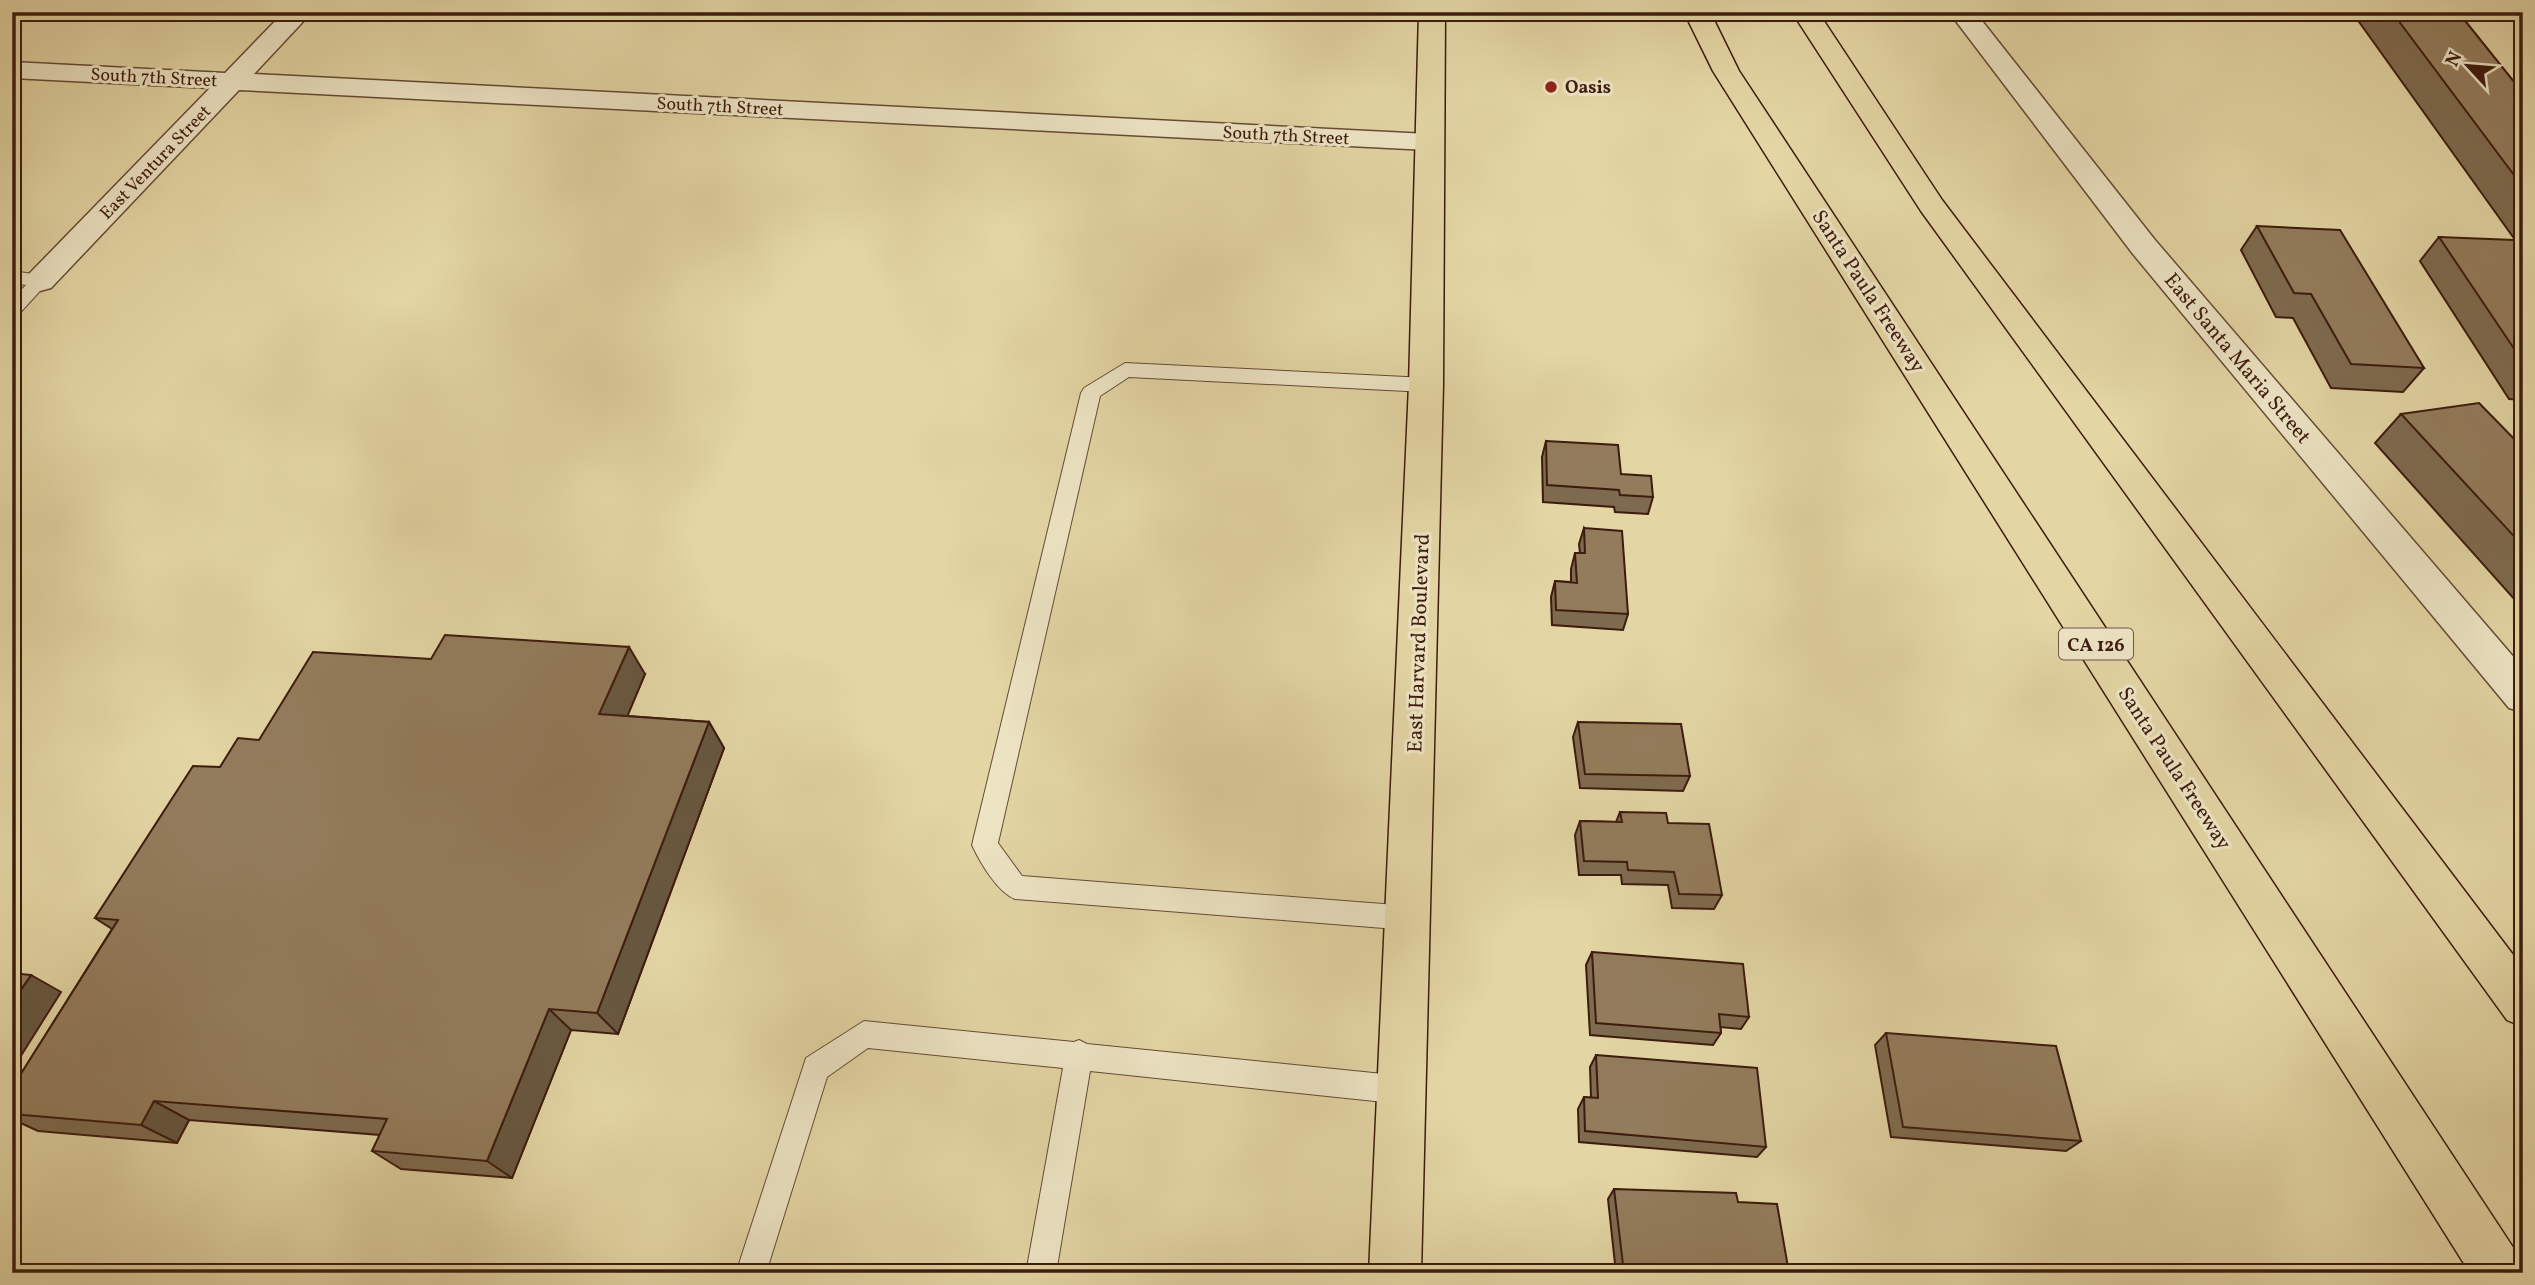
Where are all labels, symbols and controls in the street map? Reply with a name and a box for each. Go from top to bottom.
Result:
north arrow [2434,32,2504,102]
text: N [2440,47,2469,71]
street label: South 7th Street [90,63,218,94]
place label: Oasis [1565,76,1611,101]
marker: Oasis [1543,79,1559,95]
street label: South 7th Street [656,92,784,123]
street label: East Ventura Street [95,100,217,226]
street label: South 7th Street [1222,121,1350,152]
street label: Santa Paula Freeway [1804,205,1932,380]
street label: East Santa Maria Street [2157,267,2317,451]
street label: East Harvard Boulevard [1401,533,1438,753]
road number: CA 126 [2059,628,2133,660]
street label: Santa Paula Freeway [2110,682,2238,857]

